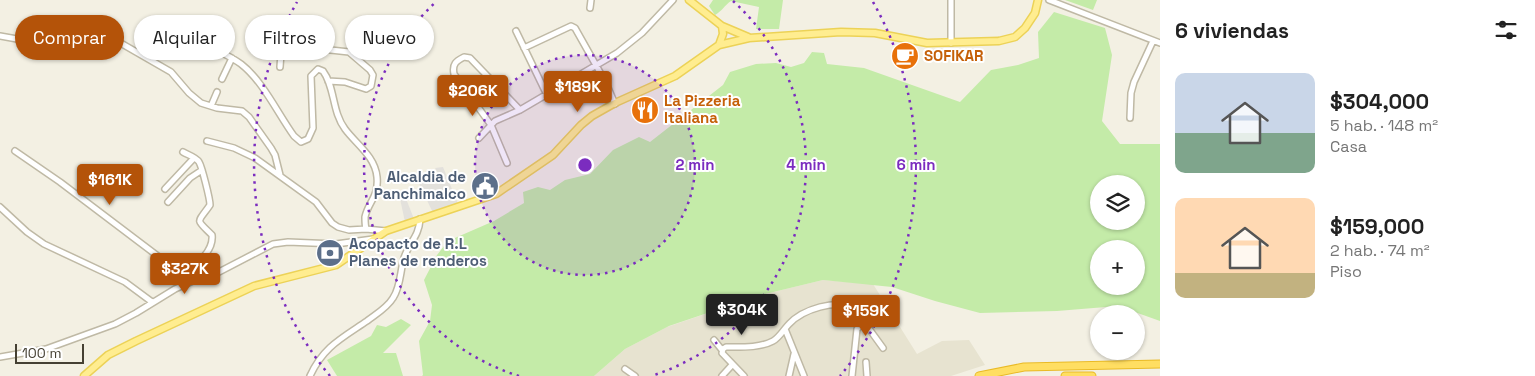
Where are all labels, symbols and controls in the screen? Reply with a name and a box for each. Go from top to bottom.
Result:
chip: Comprar [15,15,124,60]
chip: Alquilar [134,15,235,60]
chip: Filtros [245,15,335,60]
chip: Nuevo [345,15,434,60]
icon: filters [1492,16,1520,44]
text: 6 viviendas [1175,17,1289,44]
cafe icon: SOFIKAR [890,41,920,71]
place label: SOFIKAR [924,46,984,65]
pin: $189K [543,70,613,113]
pin: $206K [438,74,508,117]
text: $189K [555,76,601,97]
text: $206K [448,80,498,101]
text: $304,000 [1330,88,1429,115]
place label: La Pizzeria Italiana [664,91,741,127]
icon: home [1215,93,1275,153]
restaurant icon: La Pizzeria Italiana [630,95,660,125]
text: 5 hab. · 148 m² [1330,115,1438,136]
text: Casa [1330,136,1367,157]
text: 2 min [676,155,714,174]
text: 4 min [786,155,826,174]
text: 6 min [896,155,936,174]
centre of rings [576,156,594,174]
pin: $161K [75,164,145,206]
place label: Alcaldia de Panchimalco [374,167,466,203]
text: $161K [88,169,132,190]
public building icon: Alcaldia de Panchimalco [470,171,500,201]
map controls [1090,175,1145,360]
button: layers [1090,175,1145,230]
text: $159,000 [1330,213,1424,240]
icon: home [1215,218,1275,278]
place label: Acopacto de R.L Planes de renderos [349,234,487,270]
bank icon: Acopacto de R.L Planes de renderos [315,238,345,268]
button: + [1090,240,1145,295]
text: 2 hab. · 74 m² [1330,240,1430,261]
pin: $327K [150,252,220,295]
text: $327K [161,258,209,279]
text: Piso [1330,261,1362,282]
pin: $304K [707,294,777,336]
pin: $159K [831,294,901,337]
text: $304K [717,299,767,320]
text: $159K [843,300,889,321]
button: − [1090,305,1145,360]
scale bar [15,341,84,364]
text: 100 m [22,344,61,362]

